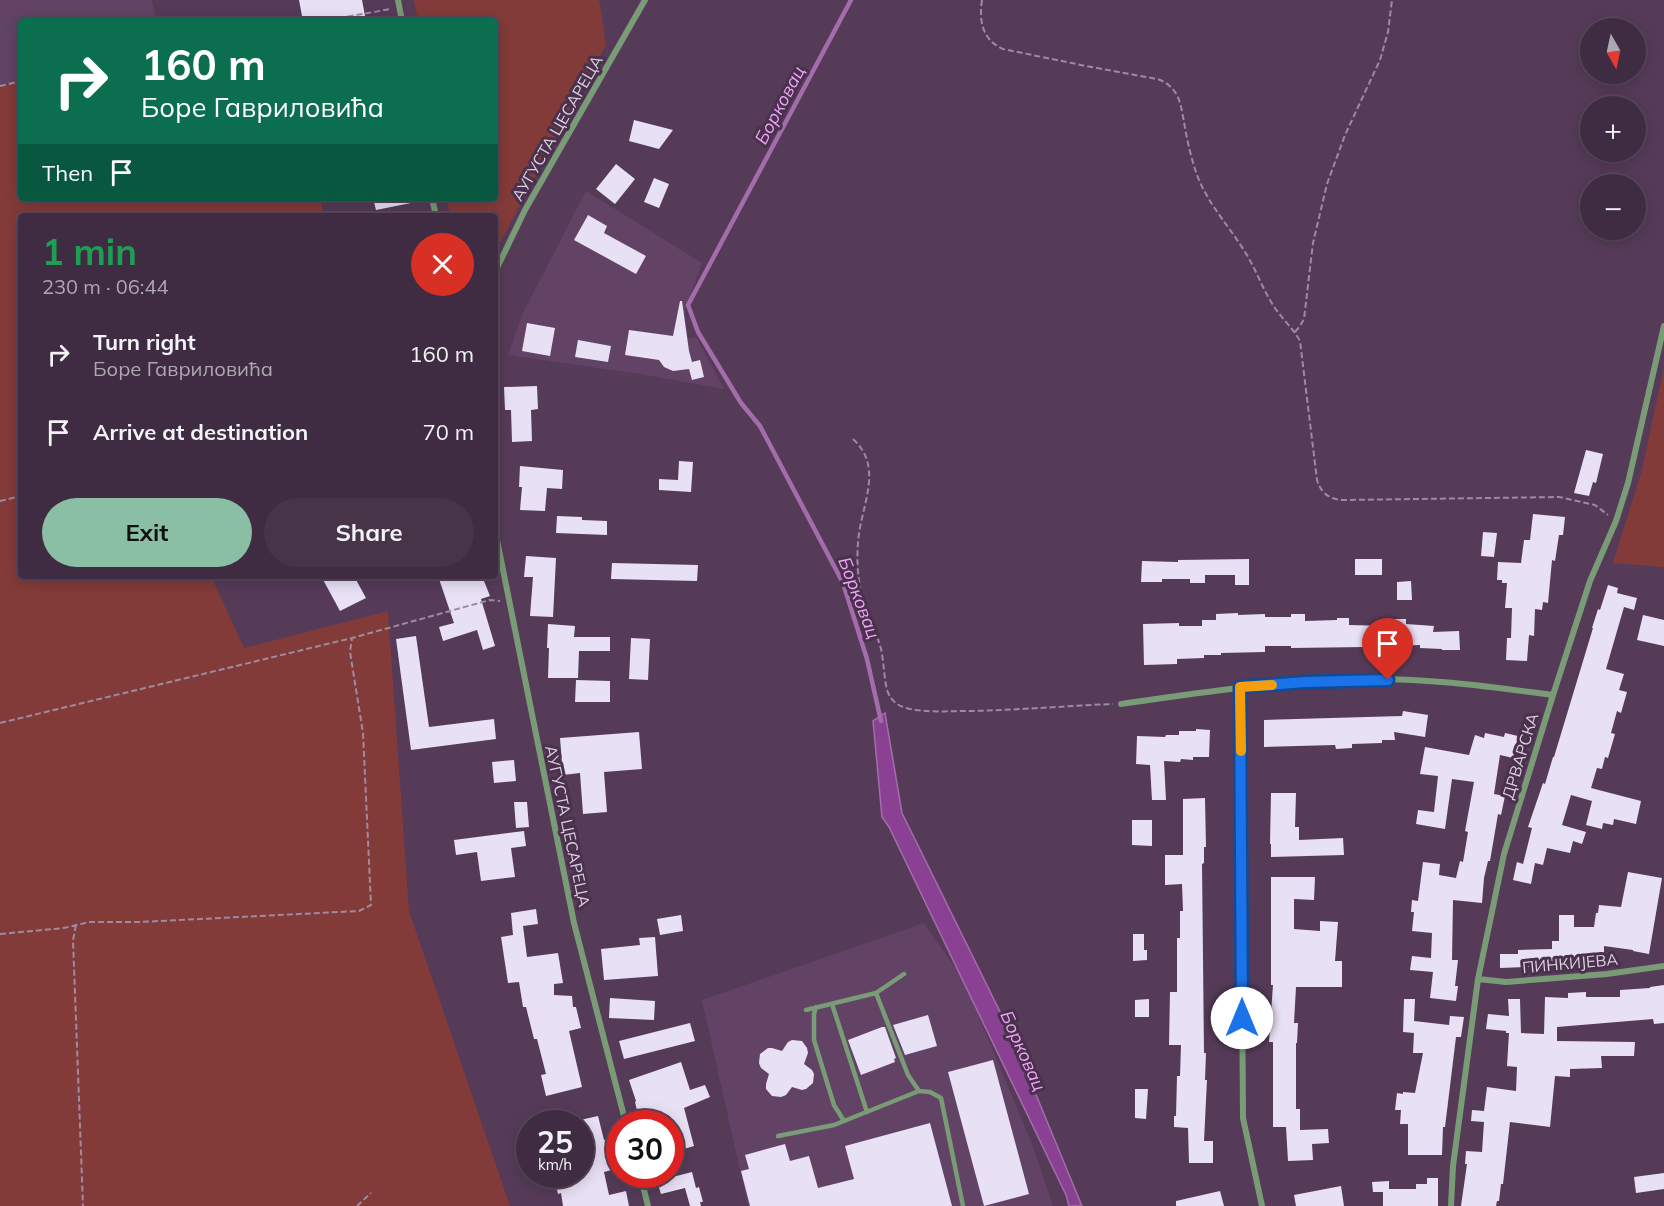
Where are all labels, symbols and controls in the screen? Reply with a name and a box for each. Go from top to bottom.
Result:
north arrow [1580,18,1646,84]
map controls [1580,18,1646,240]
text: 160 m [141,38,266,91]
icon: right [42,42,120,120]
street label: АУГУСТА ЦЕСАРЕЦА [507,51,607,204]
water label: Борковац [749,61,810,148]
text: Боре Гавриловића [141,90,384,124]
button: + [1580,96,1646,162]
icon: arrive [105,156,138,189]
text: Then [42,159,93,187]
button: − [1580,174,1646,240]
text: 1 min [42,229,137,274]
button: close [411,233,474,296]
text: 230 m · 06:44 [42,274,168,299]
text: Turn right [93,328,196,356]
icon: right [42,338,75,371]
text: 160 m [409,340,474,368]
text: Боре Гавриловића [93,356,273,381]
icon: arrive [42,416,75,449]
text: Arrive at destination [93,418,308,446]
text: 70 m [423,418,474,446]
button: Exit [42,498,252,567]
button: Share [264,498,474,567]
water label: Борковац [833,554,886,642]
pin [1362,618,1413,680]
icon: arrive [1371,627,1404,660]
street label: ДРВАРСКА [1497,710,1543,801]
street label: АУГУСТА ЦЕСАРЕЦА [541,743,595,909]
street label: ПИНКИЈЕВА [1521,949,1619,977]
position arrow [1210,986,1274,1050]
water label: Борковац [996,1007,1051,1095]
speed limit sign: 30 [606,1110,684,1188]
text: 25 [537,1123,573,1161]
text: km/h [538,1155,572,1174]

